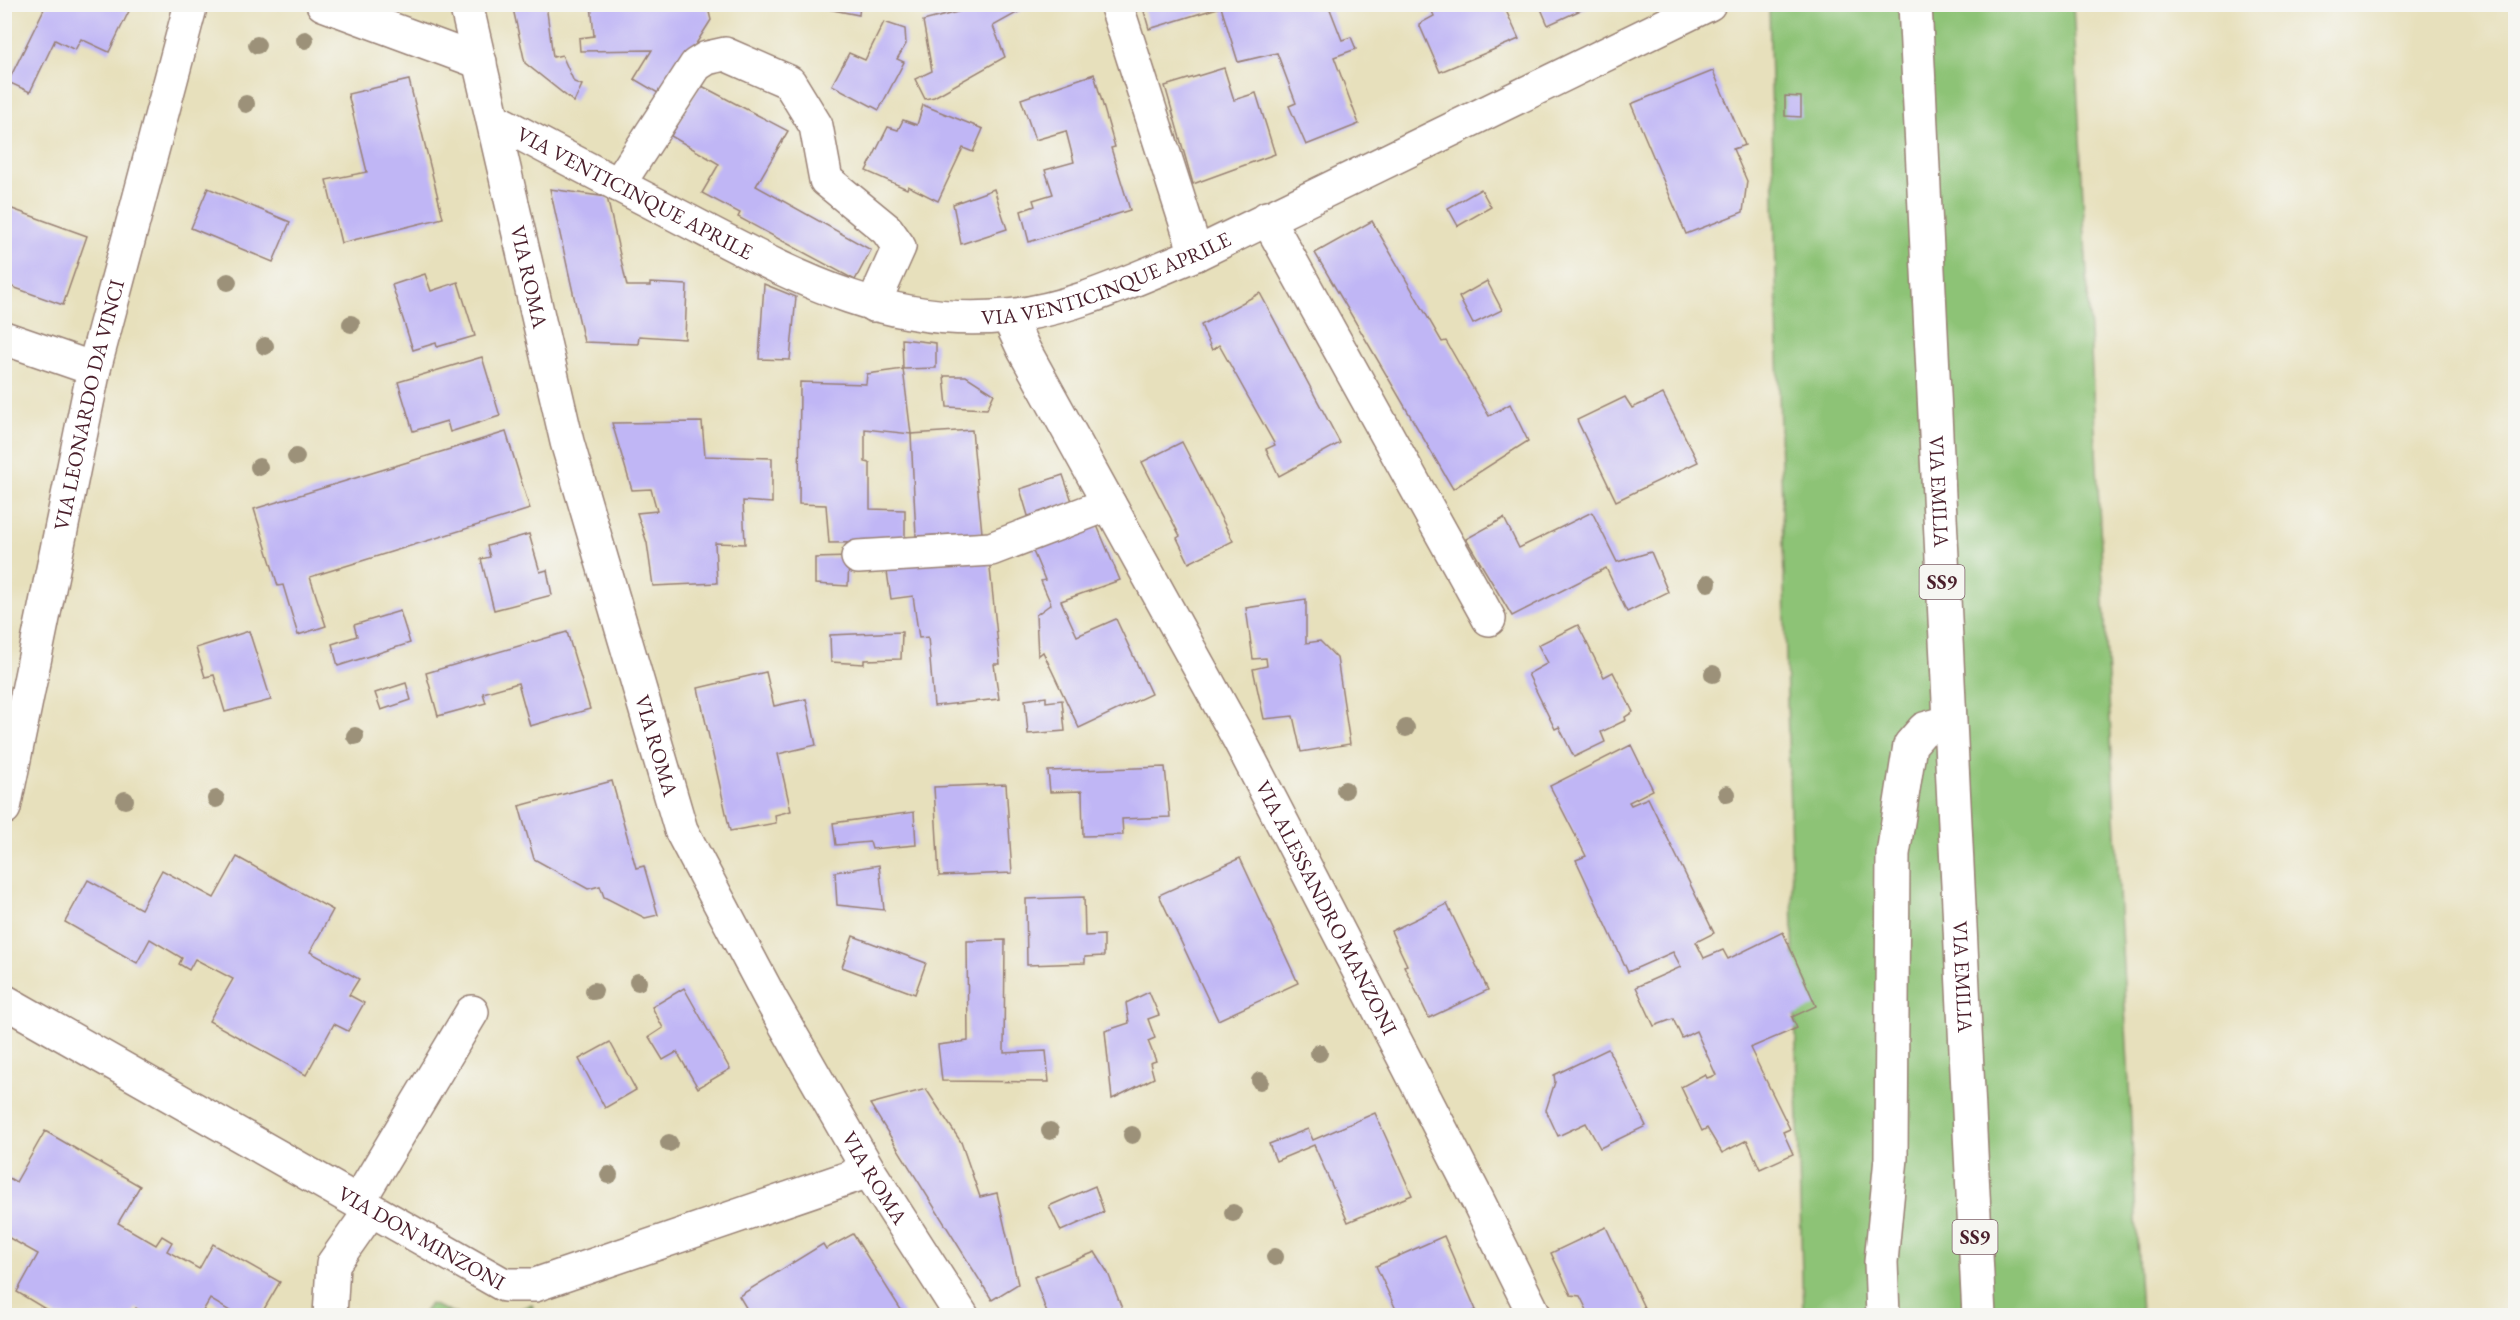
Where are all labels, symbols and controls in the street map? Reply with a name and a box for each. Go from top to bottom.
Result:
street label: VIA VENTICINQUE APRILE [512,120,758,265]
street label: VIA ROMA [505,223,554,331]
street label: VIA VENTICINQUE APRILE [981,225,1235,331]
street label: VIA LEONARDO DA VINCI [47,276,130,533]
street label: VIA EMILIA [1923,435,1956,548]
road number: SS9 [1920,565,1964,599]
street label: VIA ROMA [629,692,685,800]
street label: VIA ALESSANDRO MANZONI [1250,776,1404,1039]
street label: VIA EMILIA [1947,920,1979,1034]
street label: VIA ROMA [836,1126,914,1230]
street label: VIA DON MINZONI [333,1179,510,1296]
road number: SS9 [1952,1220,1998,1254]

